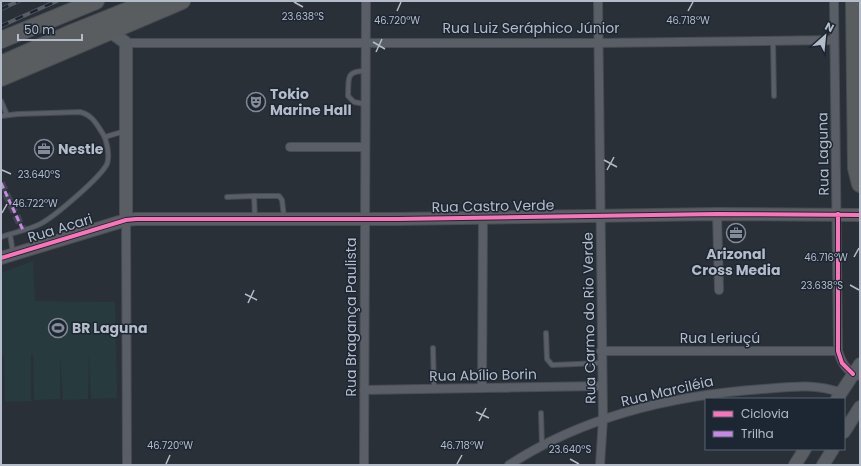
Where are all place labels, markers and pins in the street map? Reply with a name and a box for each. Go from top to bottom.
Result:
place label: Tokio Marine Hall [270,84,352,120]
theatre icon: Tokio Marine Hall [245,91,267,113]
office icon: Nestle [33,138,55,160]
place label: Nestle [58,139,104,159]
office icon: Arizonal Cross Media [725,222,747,244]
place label: Arizonal Cross Media [692,244,780,280]
sports icon: BR Laguna [47,317,69,339]
place label: BR Laguna [72,318,147,338]

